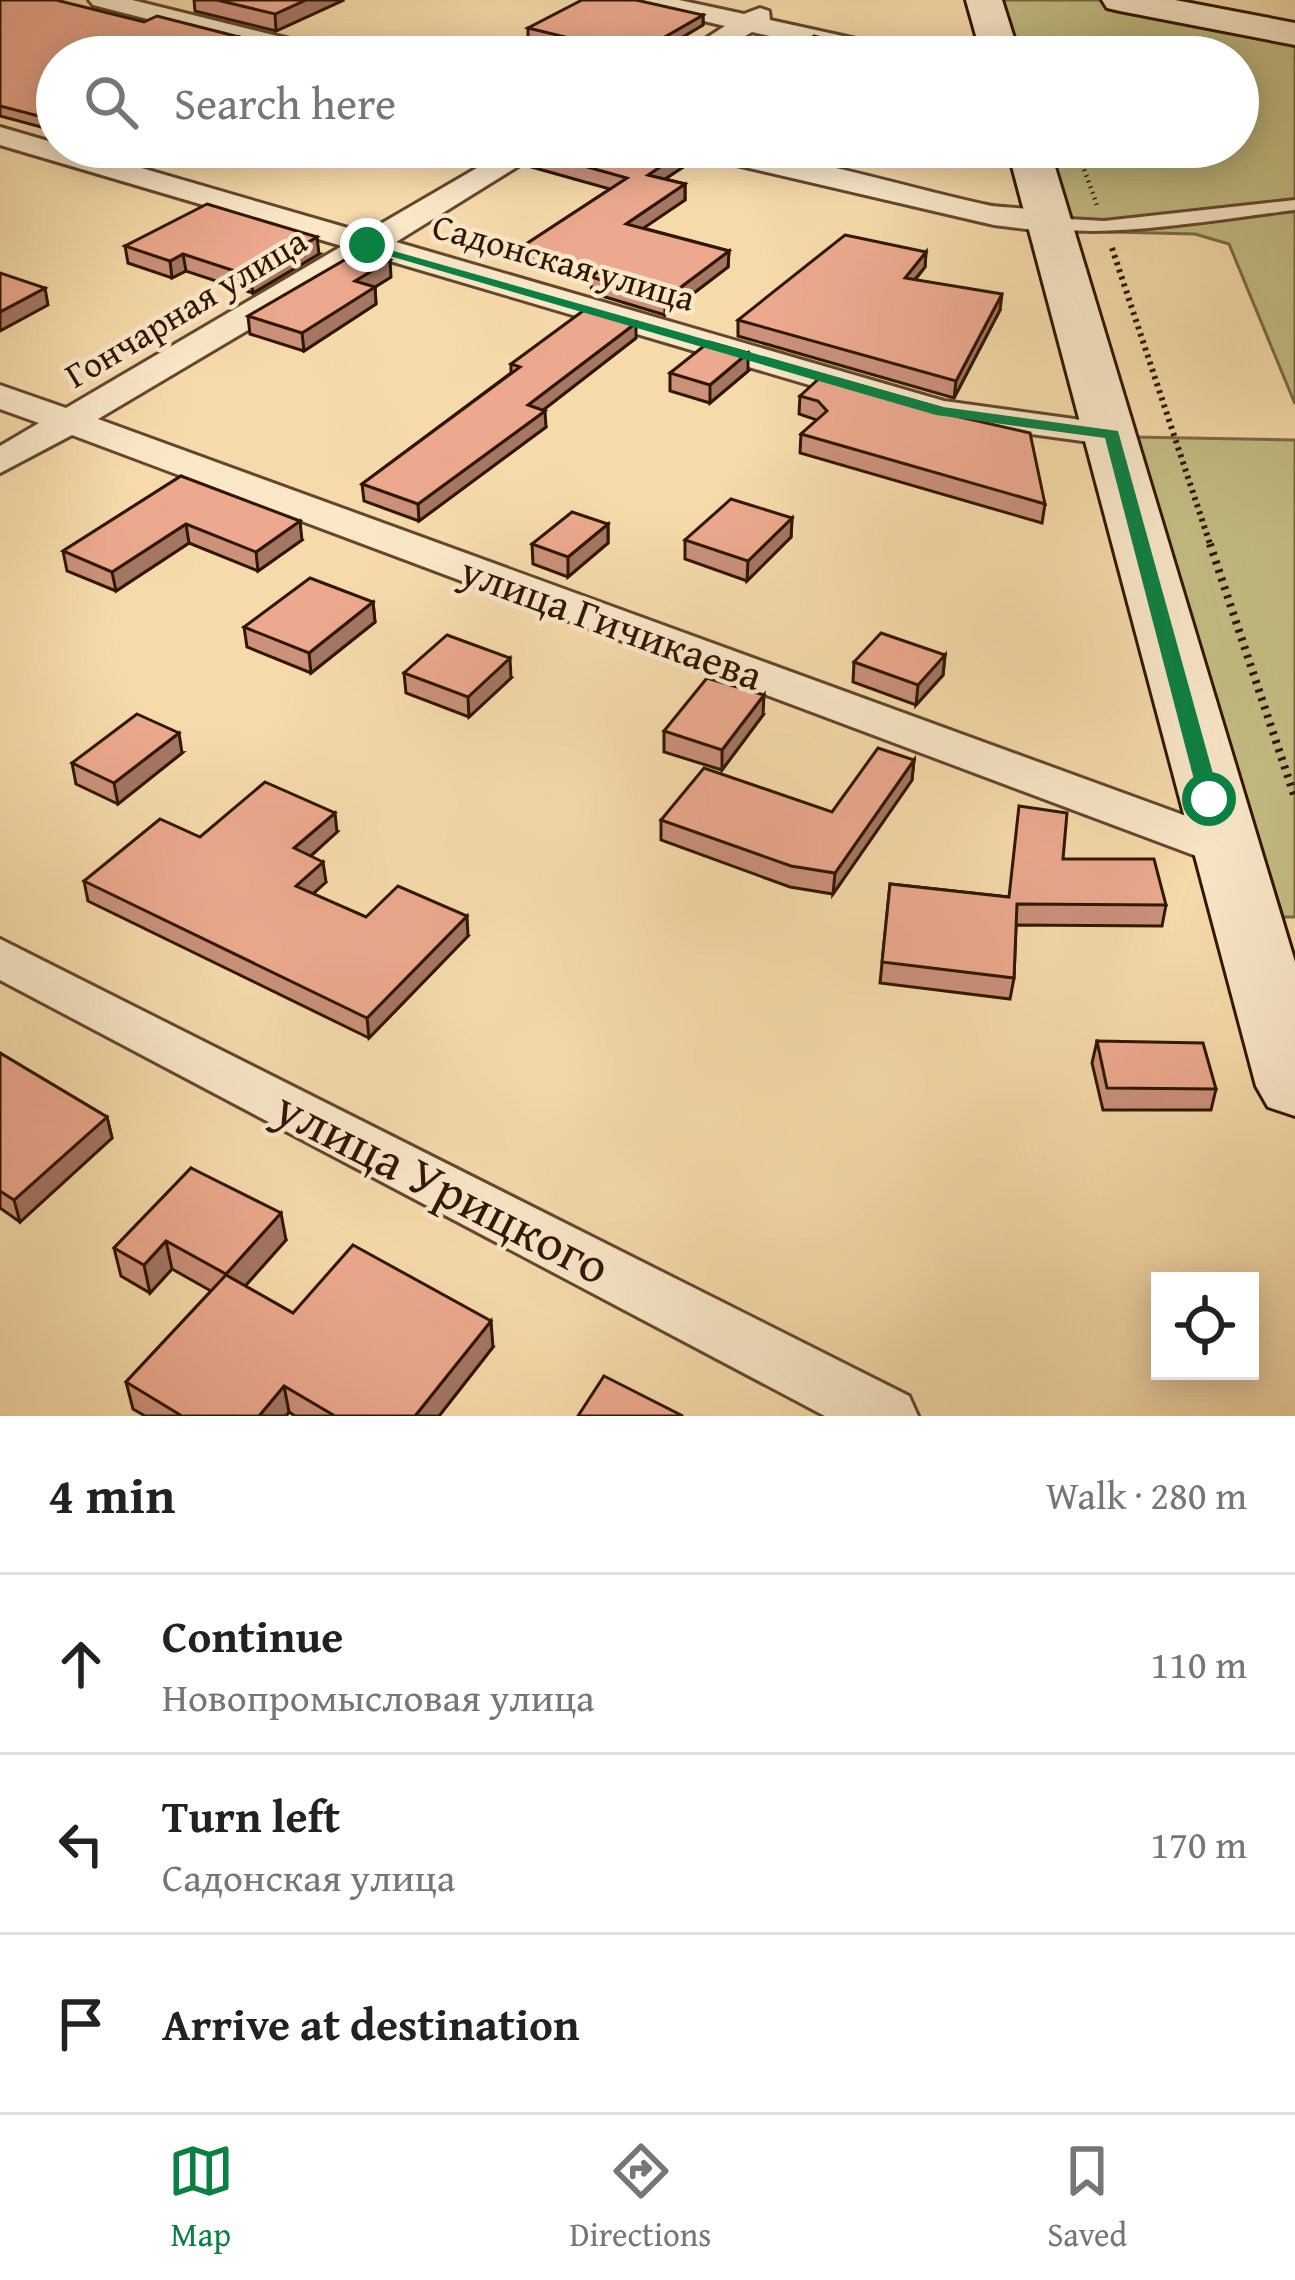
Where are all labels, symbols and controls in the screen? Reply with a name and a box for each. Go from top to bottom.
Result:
search box [36,36,1259,168]
icon: search [78,69,144,135]
text: Search here [174,70,396,135]
street label: Садонская улица [427,198,701,324]
street label: Гончарная улица [54,214,316,400]
route end [340,218,394,272]
street label: улица Гичикаева [451,539,772,705]
route start [1182,772,1236,826]
street label: улица Урицкого [262,1069,624,1303]
map controls [1151,1272,1259,1380]
button: locate [1151,1272,1259,1380]
text: 4 min [48,1457,175,1532]
text: Walk · 280 m [1046,1466,1247,1523]
text: Continue [162,1603,343,1668]
icon: ahead [48,1631,114,1697]
text: 110 m [1150,1635,1247,1692]
text: Новопромысловая улица [162,1668,595,1725]
text: Turn left [162,1783,340,1848]
icon: left [48,1811,114,1877]
text: 170 m [1150,1815,1247,1872]
text: Садонская улица [162,1848,455,1905]
icon: arrive [48,1991,114,2057]
text: Arrive at destination [162,1991,580,2056]
tab: Map [168,2138,234,2258]
tab: Directions [570,2138,711,2258]
tab: Saved [1047,2138,1127,2258]

